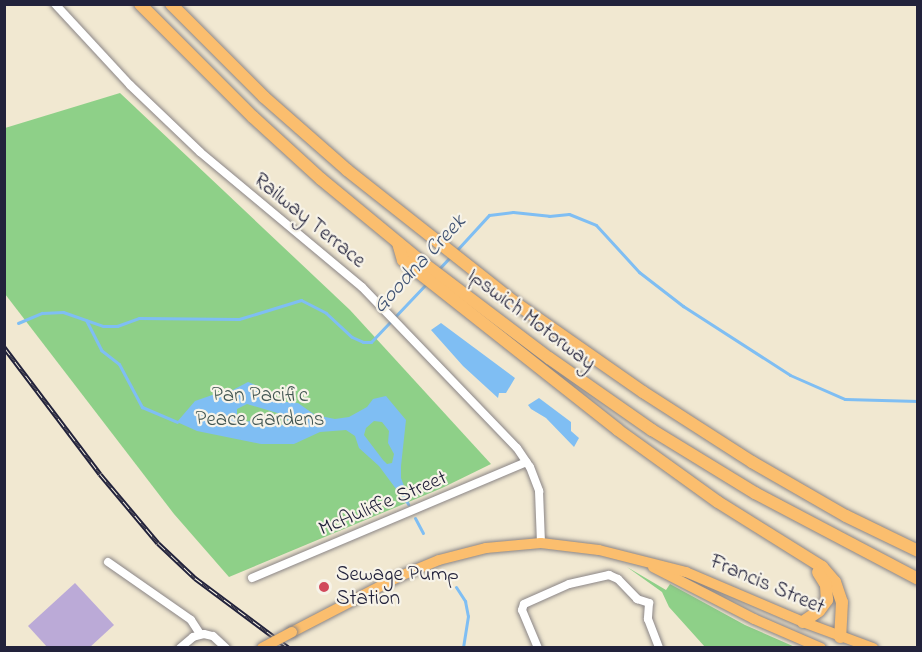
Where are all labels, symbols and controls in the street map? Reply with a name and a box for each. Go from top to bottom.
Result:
street label: Railway Terrace [248,168,370,274]
water label: Goodna Creek [368,210,472,320]
street label: Ipswich Motorway [462,264,600,376]
park label: Pan Pacific Peace Gardens [196,383,324,433]
street label: McAuliffe Street [315,466,451,542]
street label: Francis Street [706,550,828,620]
place label: Sewage Pump Station [336,562,459,612]
marker: Sewage Pump Station [317,580,331,594]

